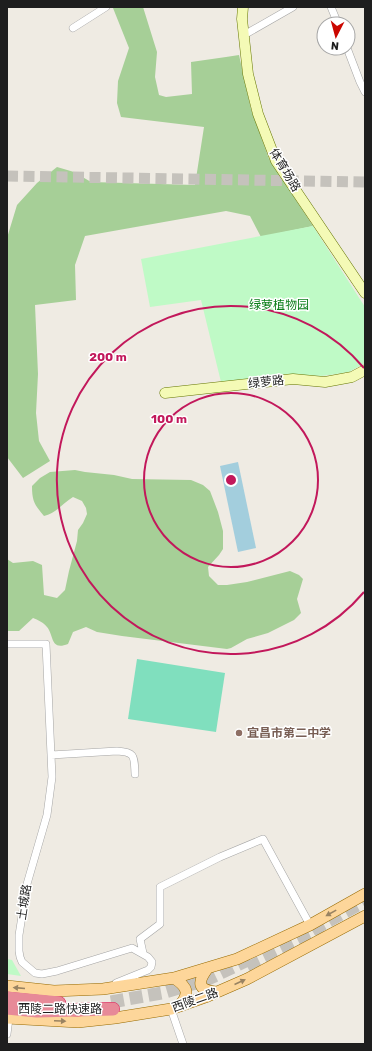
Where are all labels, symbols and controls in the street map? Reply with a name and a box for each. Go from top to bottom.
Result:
north arrow [316,16,356,56]
text: N [330,39,340,52]
street label: 体育场路 [267,146,303,194]
park label: 绿萝植物园 [249,298,309,312]
text: 200 m [89,350,127,364]
street label: 绿萝路 [247,373,285,391]
text: 100 m [151,412,187,426]
centre of rings [224,473,238,487]
place label: 宜昌市第二中学 [247,726,331,740]
marker: 宜昌市第二中学 [234,728,244,738]
street label: 土城路 [14,883,34,921]
one-way arrow [325,910,337,917]
one-way arrow [234,979,245,985]
one-way arrow [13,984,25,991]
street label: 西陵二路 [170,985,220,1015]
street label: 西陵二路快速路 [18,1002,102,1016]
one-way arrow [54,1017,66,1024]

